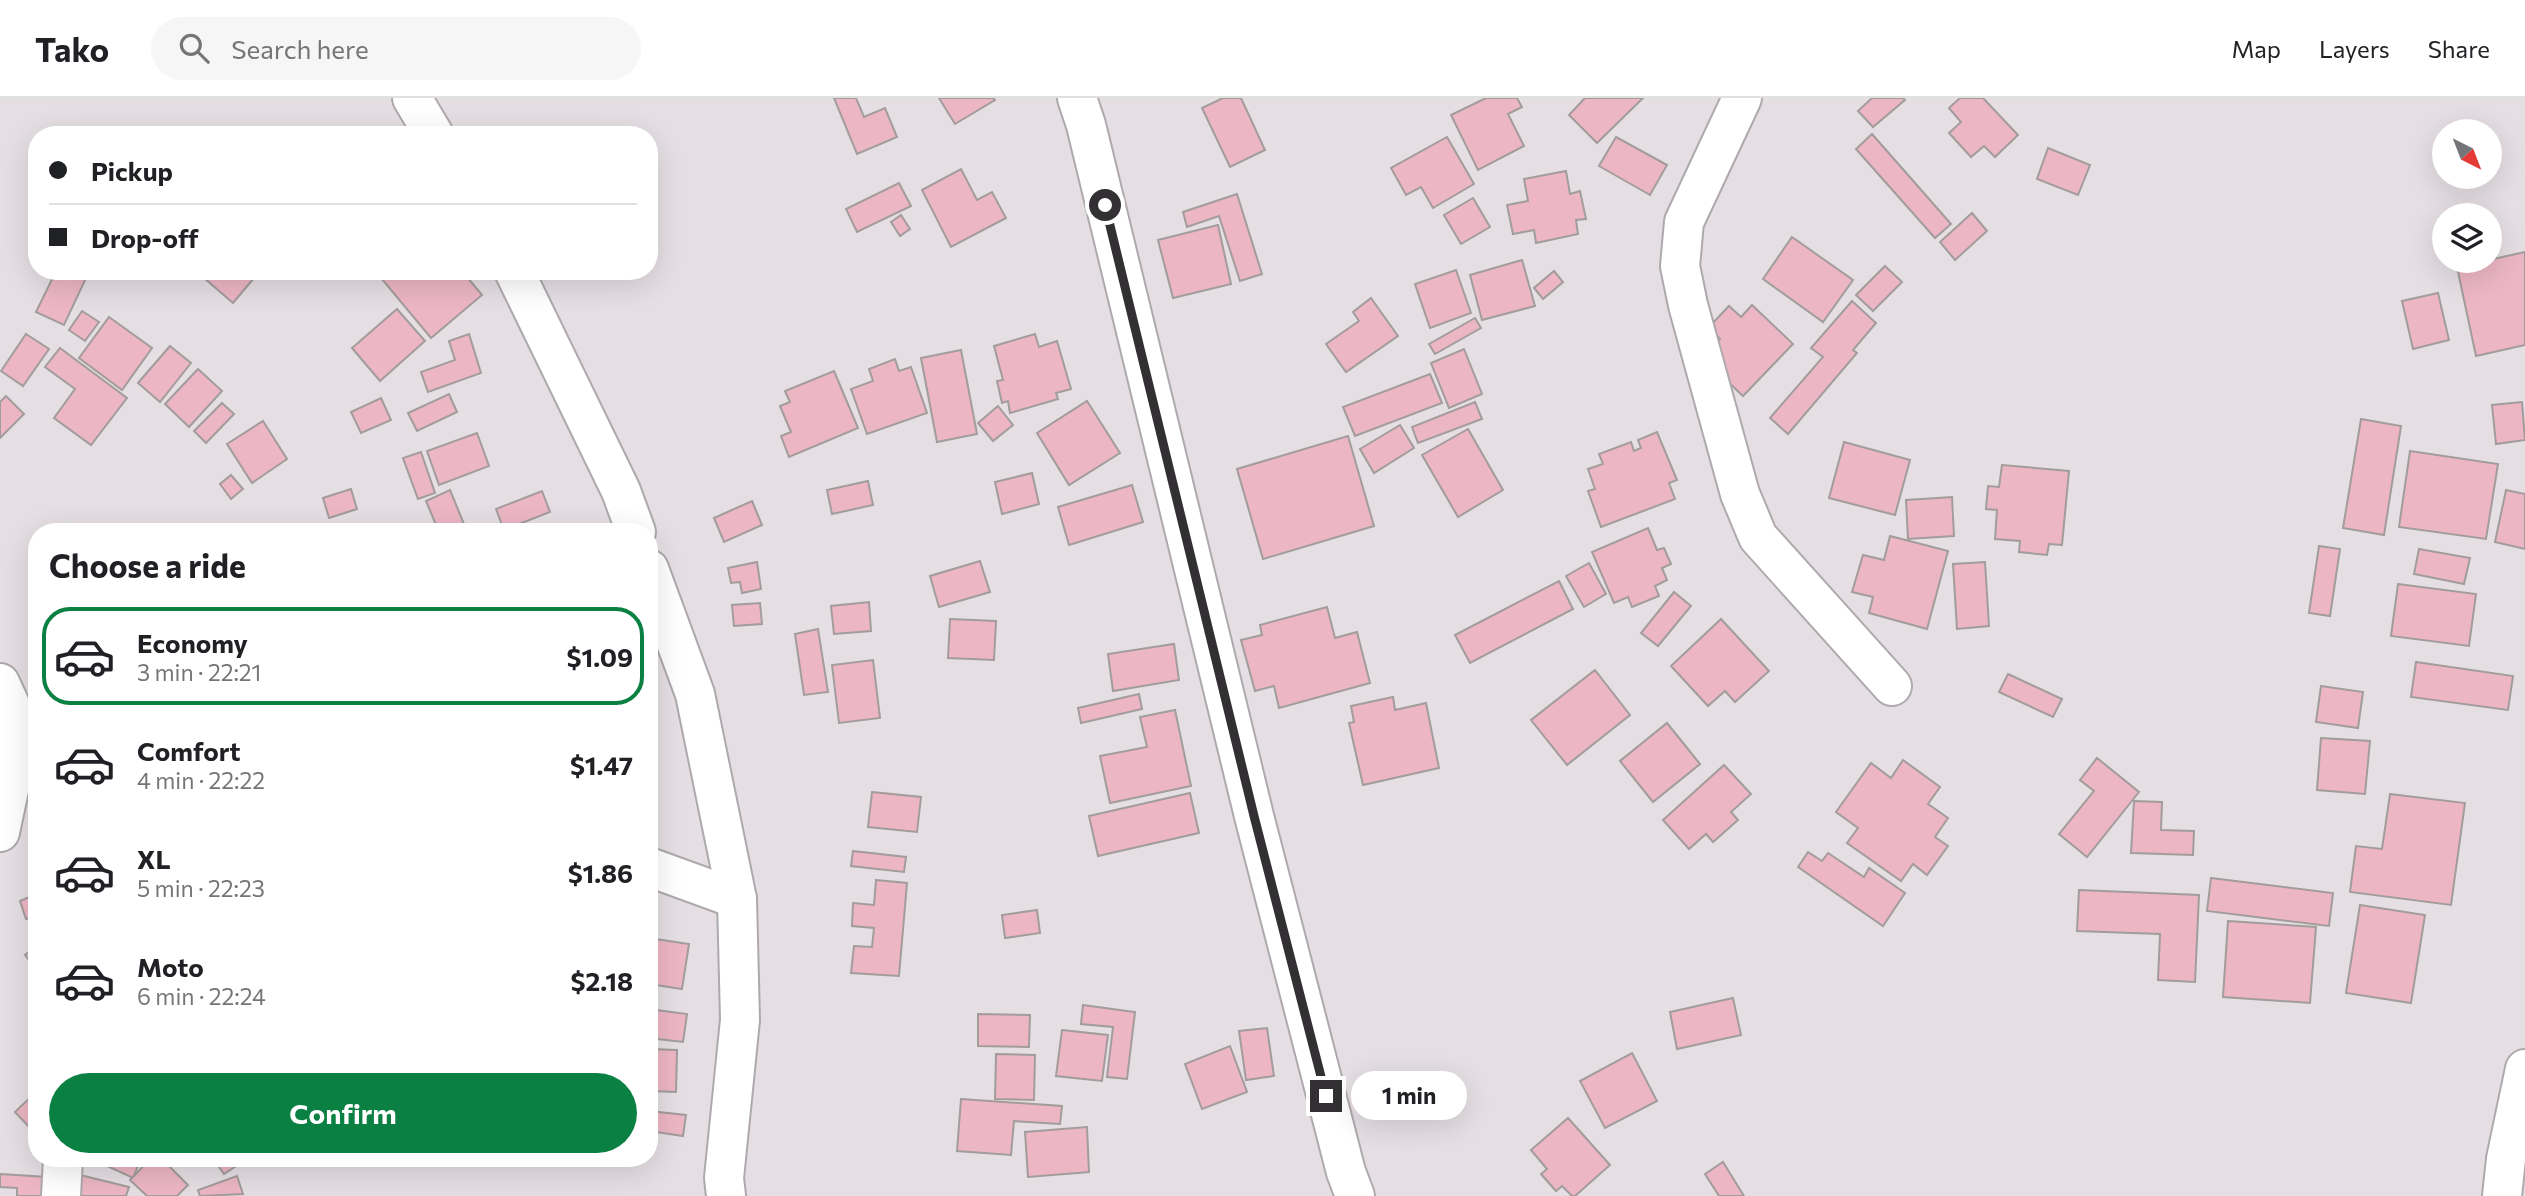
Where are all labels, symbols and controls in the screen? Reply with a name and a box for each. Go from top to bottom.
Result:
search box [151,17,641,80]
text: Tako [35,28,109,69]
icon: search [175,29,213,67]
text: Search here [231,33,369,64]
text: Map [2232,34,2281,63]
text: Layers [2319,34,2390,63]
text: Share [2428,34,2490,63]
north arrow [2432,119,2502,189]
map controls [2432,119,2502,273]
text: Pickup [91,155,173,186]
route start [1089,189,1121,221]
button: layers [2432,203,2502,273]
text: Drop-off [91,222,198,253]
text: Choose a ride [49,545,246,585]
icon: car [53,625,116,688]
text: Economy [137,627,248,658]
text: $1.09 [566,641,633,672]
text: 3 min · 22:21 [137,658,261,686]
icon: car [53,733,116,796]
text: Comfort [137,735,240,766]
text: $1.47 [570,749,633,780]
text: 4 min · 22:22 [137,766,265,794]
icon: car [53,841,116,904]
text: XL [137,843,171,874]
text: $1.86 [568,857,633,888]
text: 5 min · 22:23 [137,874,265,902]
icon: car [53,949,116,1012]
text: Moto [137,951,204,982]
text: $2.18 [570,965,633,996]
text: 6 min · 22:24 [137,982,266,1010]
callout: 1 min [1350,1072,1466,1121]
button: Confirm [49,1073,637,1153]
route end [1310,1080,1342,1112]
text: 1 min [1382,1081,1436,1109]

